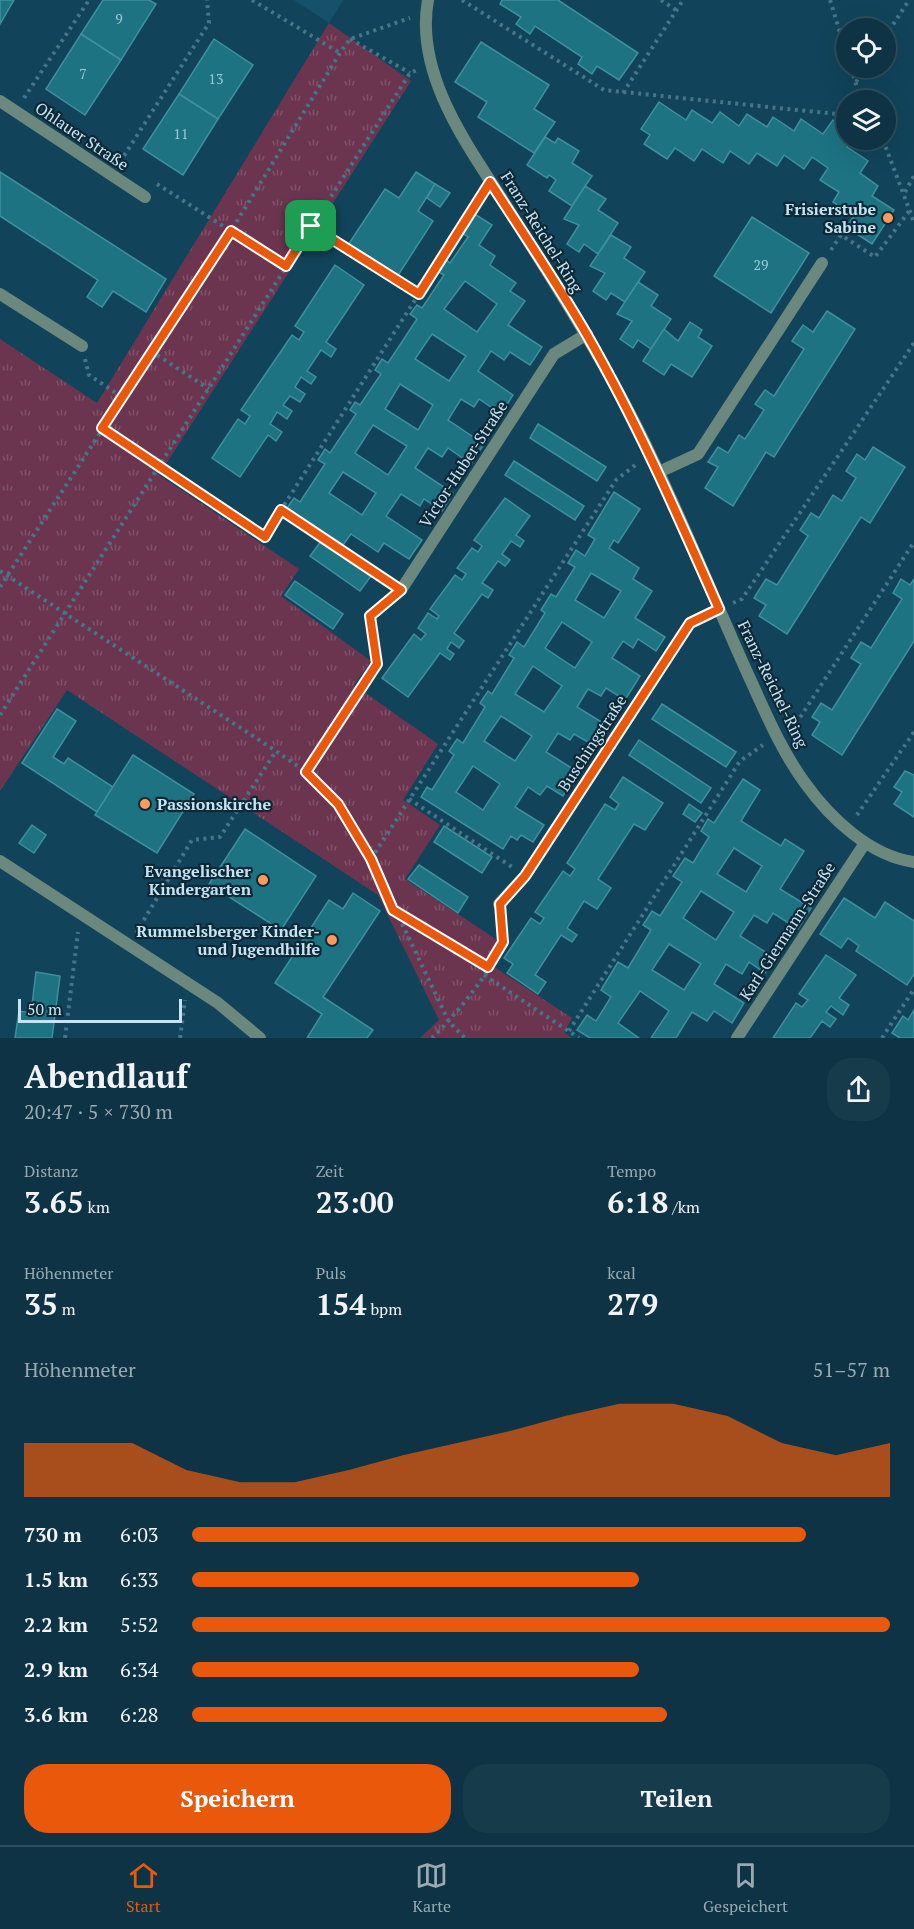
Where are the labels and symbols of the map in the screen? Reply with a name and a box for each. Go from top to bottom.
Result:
house number: 9 [115,9,123,28]
house number: 7 [79,64,87,83]
house number: 13 [209,69,223,88]
street label: Ohlauer Straße [31,97,133,175]
house number: 11 [174,124,188,143]
street label: Franz-Reichel-Ring [496,167,588,297]
place label: Frisierstube Sabine [785,198,876,238]
pin [285,200,336,251]
marker: Frisierstube Sabine [881,211,895,225]
house number: 29 [754,255,768,274]
street label: Victor-Huber-Straße [414,396,512,532]
street label: Franz-Reichel-Ring [733,617,814,752]
street label: Buschingstraße [553,691,631,795]
place label: Passionskirche [157,793,271,815]
marker: Passionskirche [138,797,152,811]
street label: Karl-Giermann-Straße [734,858,840,1004]
place label: Evangelischer Kindergarten [145,860,252,900]
marker: Evangelischer Kindergarten [256,873,270,887]
place label: Rummelsberger Kinder- und Jugendhilfe [136,920,320,960]
marker: Rummelsberger Kinder- und Jugendhilfe [325,933,339,947]
scale bar [18,996,182,1024]

